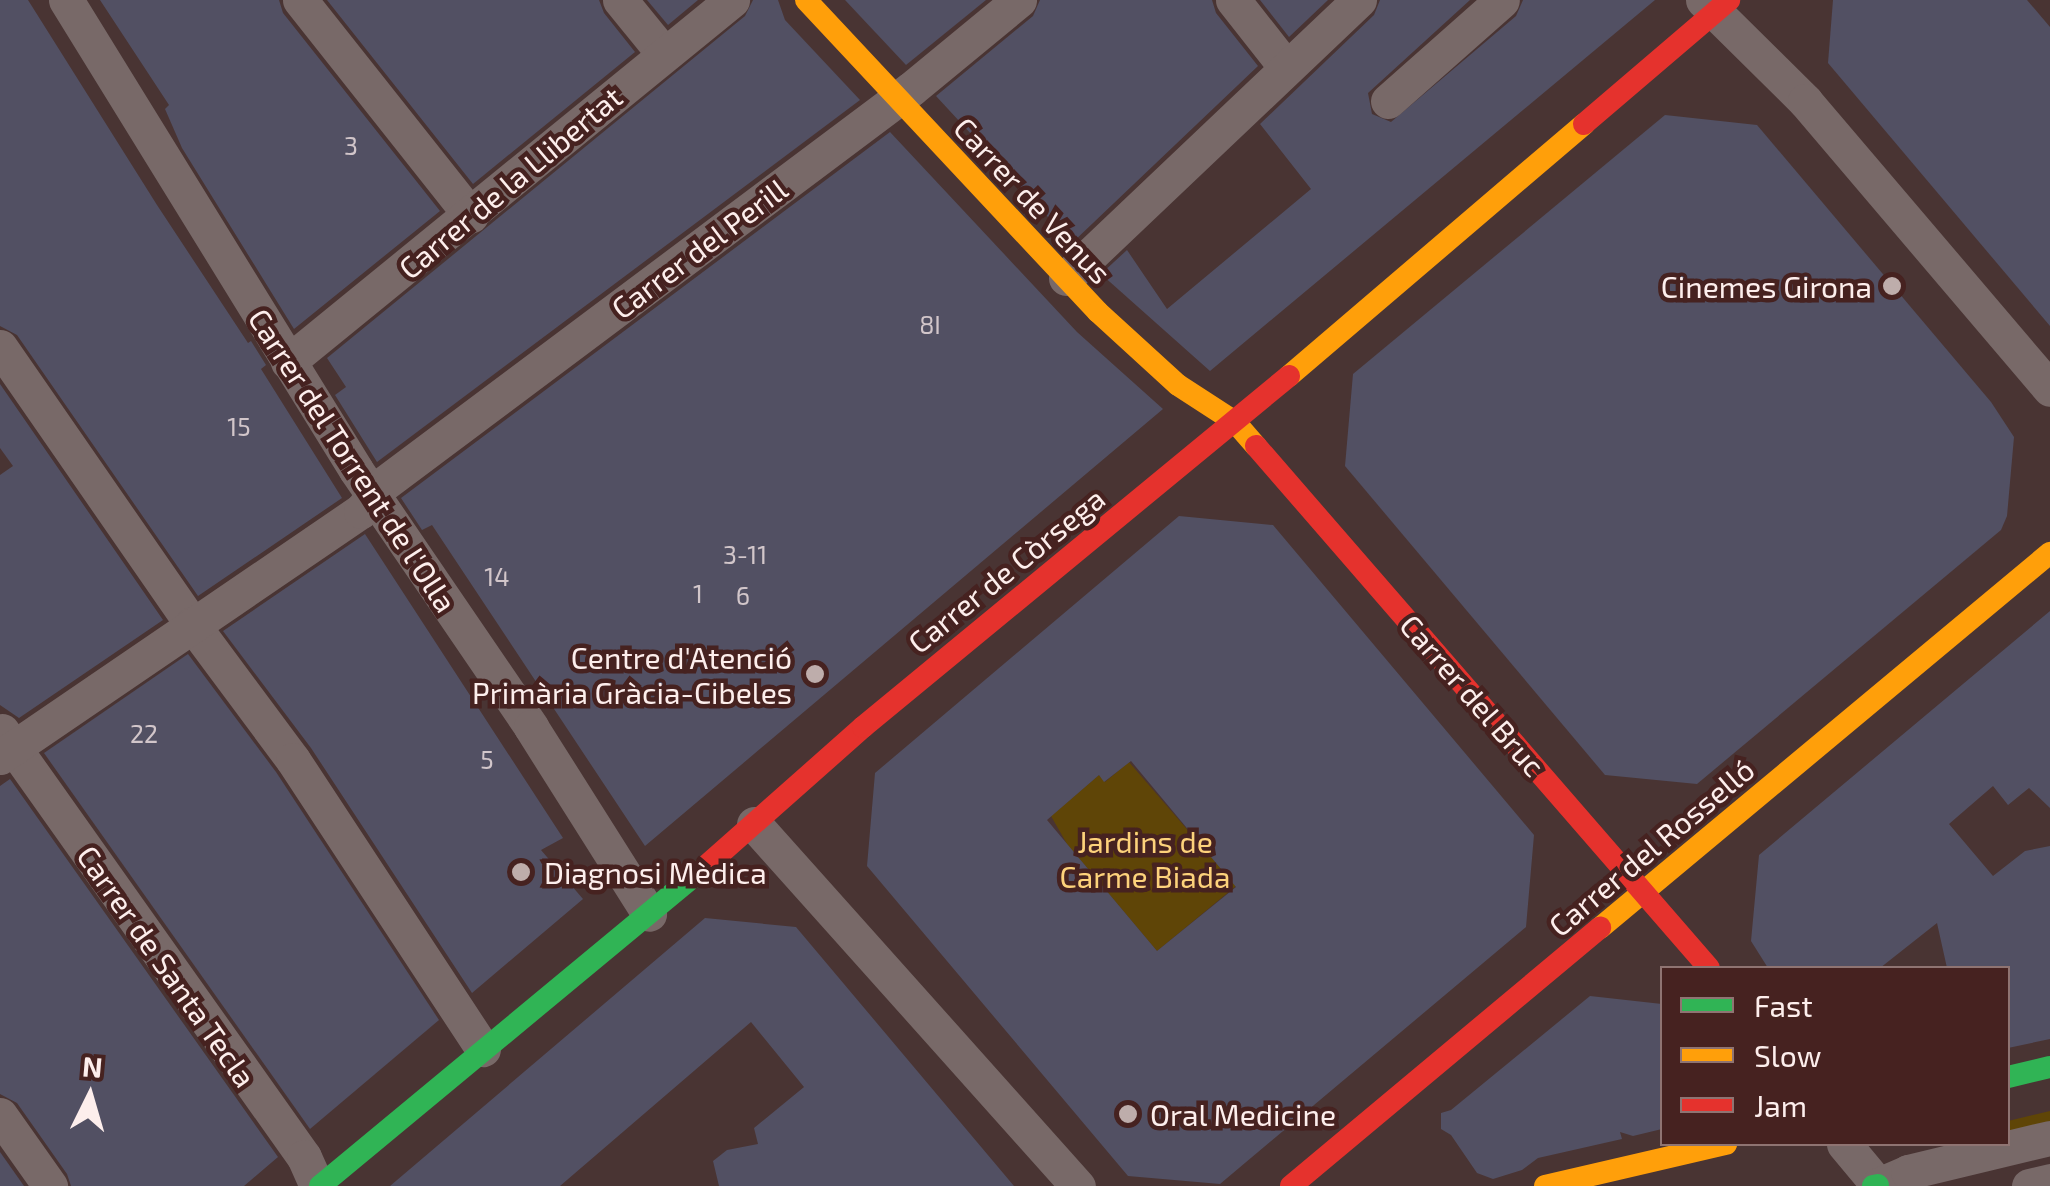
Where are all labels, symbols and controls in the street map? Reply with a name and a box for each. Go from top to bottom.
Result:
street label: Carrer de la Llibertat [391,78,629,286]
street label: Carrer de Venus [946,109,1120,291]
house number: 3 [344,130,358,160]
street label: Carrer del Perill [604,170,794,326]
place label: Cinemes Girona [1661,268,1872,304]
marker: Cinemes Girona [1881,275,1903,297]
street label: Carrer del Torrent de l'Olla [241,301,465,619]
house number: 8I [919,309,941,339]
house number: 15 [227,411,251,441]
street label: Carrer de Còrsega [900,480,1112,660]
house number: 3-11 [723,539,767,569]
house number: 14 [484,561,510,591]
house number: 1 [693,578,703,608]
house number: 6 [736,580,750,610]
street label: Carrer del Bruc [1393,606,1553,784]
place label: Centre d'Atenció Primària Gràcia-Cibeles [472,639,792,710]
marker: Centre d'Atenció Primària Gràcia-Cibeles [802,661,828,687]
house number: 22 [130,718,158,748]
house number: 5 [480,744,494,774]
street label: Carrer del Rosselló [1541,750,1761,944]
park label: Jardins de Carme Biada [1060,823,1230,894]
street label: Carrer de Santa Tecla [70,838,264,1094]
place label: Diagnosi Mèdica [544,854,767,890]
marker: Diagnosi Mèdica [508,859,534,885]
legend [1660,966,2010,1146]
text: Fast [1754,987,1813,1023]
text: Slow [1754,1037,1821,1073]
north arrow [40,1046,140,1146]
text: N [81,1048,104,1084]
text: Jam [1754,1087,1807,1123]
place label: Oral Medicine [1150,1096,1337,1132]
marker: Oral Medicine [1115,1101,1141,1127]

